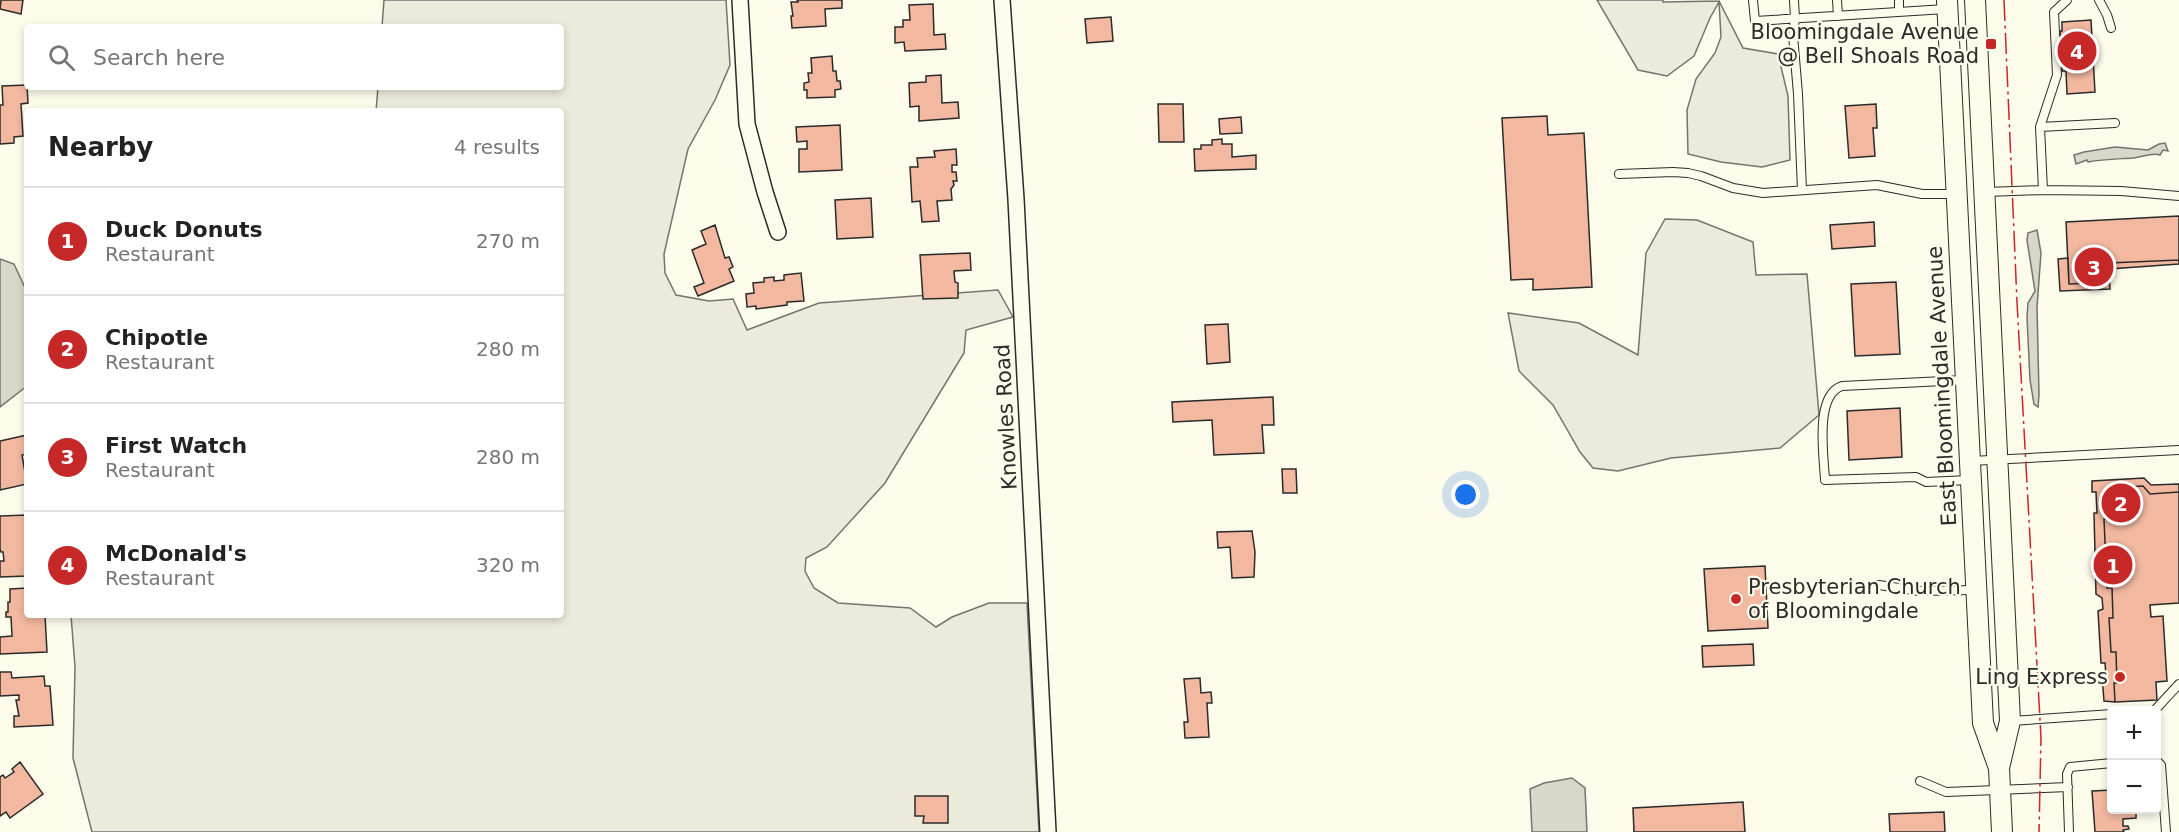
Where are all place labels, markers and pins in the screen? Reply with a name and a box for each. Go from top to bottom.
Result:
place label: Bloomingdale Avenue @ Bell Shoals Road [1750,20,1979,68]
pin: 4 [2058,28,2096,74]
marker: Bloomingdale Avenue @ Bell Shoals Road [1984,37,1998,51]
pin: 3 [2074,244,2114,290]
pin: 2 [2102,480,2140,526]
pin: 1 [2094,542,2132,588]
place label: Presbyterian Church of Bloomingdale [1748,575,1961,623]
marker: Presbyterian Church of Bloomingdale [1729,592,1743,606]
place label: Ling Express [1975,665,2108,689]
marker: Ling Express [2113,670,2127,684]

